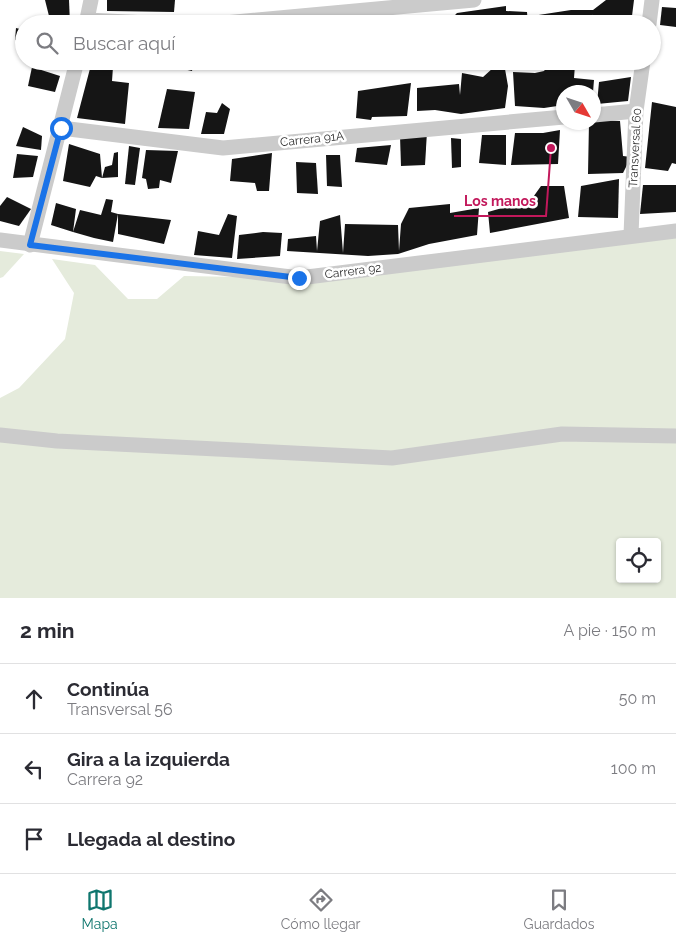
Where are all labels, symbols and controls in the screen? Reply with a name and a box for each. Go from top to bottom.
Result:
search box [15,15,661,70]
icon: search [33,29,61,57]
text: Buscar aquí [73,32,175,54]
north arrow [556,85,601,130]
street label: Transversal 60 [626,108,644,188]
route start [50,117,73,140]
street label: Carrera 91A [279,129,345,149]
callout: Los manos [454,187,546,216]
text: Los manos [464,193,536,209]
street label: Carrera 92 [324,261,382,281]
route end [288,267,311,290]
map controls [616,538,661,583]
button: locate [616,538,661,583]
text: 2 min [20,618,74,643]
text: A pie · 150 m [564,621,656,640]
text: Continúa [67,678,149,700]
icon: ahead [20,685,48,713]
text: 50 m [619,689,656,708]
text: Transversal 56 [67,700,173,719]
text: Gira a la izquierda [67,748,230,770]
icon: left [20,755,48,783]
text: 100 m [611,759,656,778]
text: Carrera 92 [67,770,143,789]
icon: arrive [20,825,48,853]
text: Llegada al destino [67,828,235,850]
tab: Mapa [82,886,118,932]
tab: Cómo llegar [281,886,361,932]
tab: Guardados [524,886,594,932]

